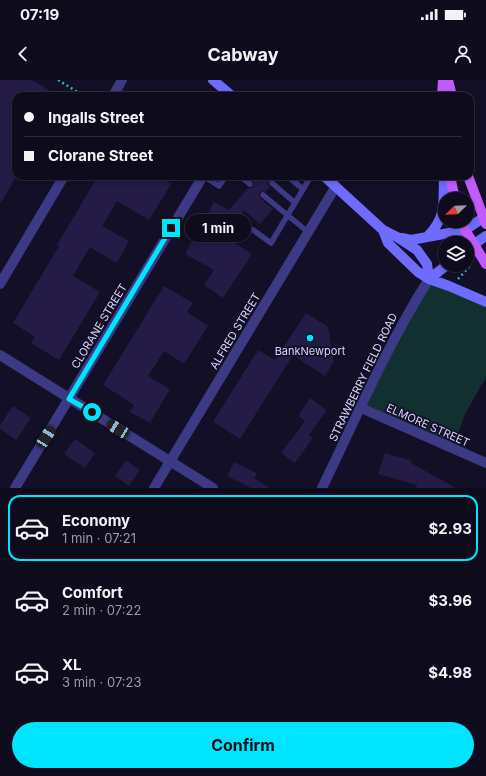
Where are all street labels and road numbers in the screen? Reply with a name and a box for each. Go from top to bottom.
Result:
street label: CLORANE STREET [68,281,130,371]
street label: ALFRED STREET [207,290,263,372]
street label: STRAWBERRY FIELD ROAD [326,310,400,444]
street label: ELMORE STREET [384,400,472,450]

